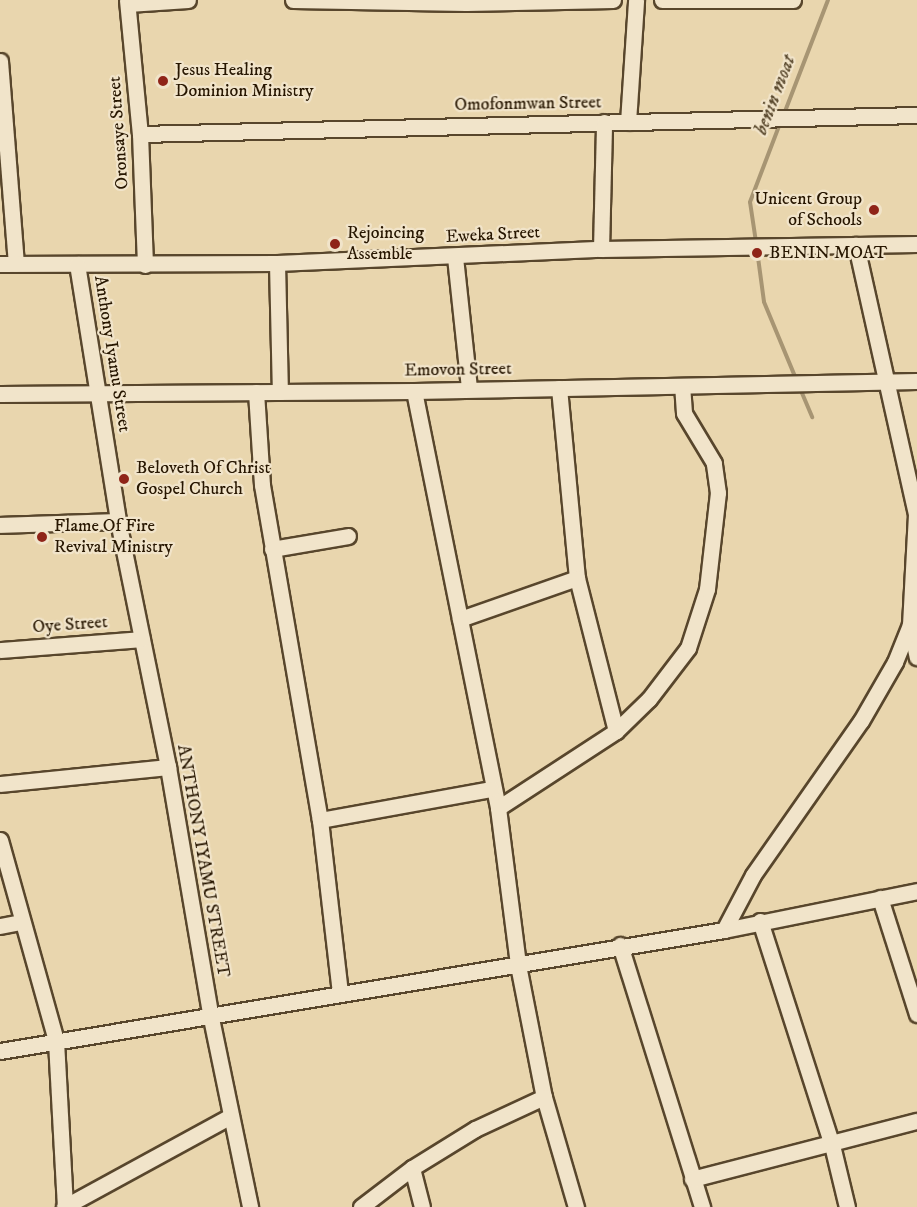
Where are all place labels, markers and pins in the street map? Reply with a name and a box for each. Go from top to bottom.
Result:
place label: Jesus Healing Dominion Ministry [175,60,314,103]
marker: Jesus Healing Dominion Ministry [156,74,170,88]
place label: Unicent Group of Schools [755,189,862,232]
marker: Unicent Group of Schools [867,203,881,217]
place label: Rejoincing Assemble [347,223,424,266]
marker: Rejoincing Assemble [328,237,342,251]
place label: BENIN MOAT [769,242,887,264]
marker: BENIN MOAT [750,246,764,260]
place label: Beloveth Of Christ Gospel Church [136,458,270,500]
marker: Beloveth Of Christ Gospel Church [117,472,131,486]
place label: Flame Of Fire Revival Ministry [54,516,173,558]
marker: Flame Of Fire Revival Ministry [35,530,49,544]

